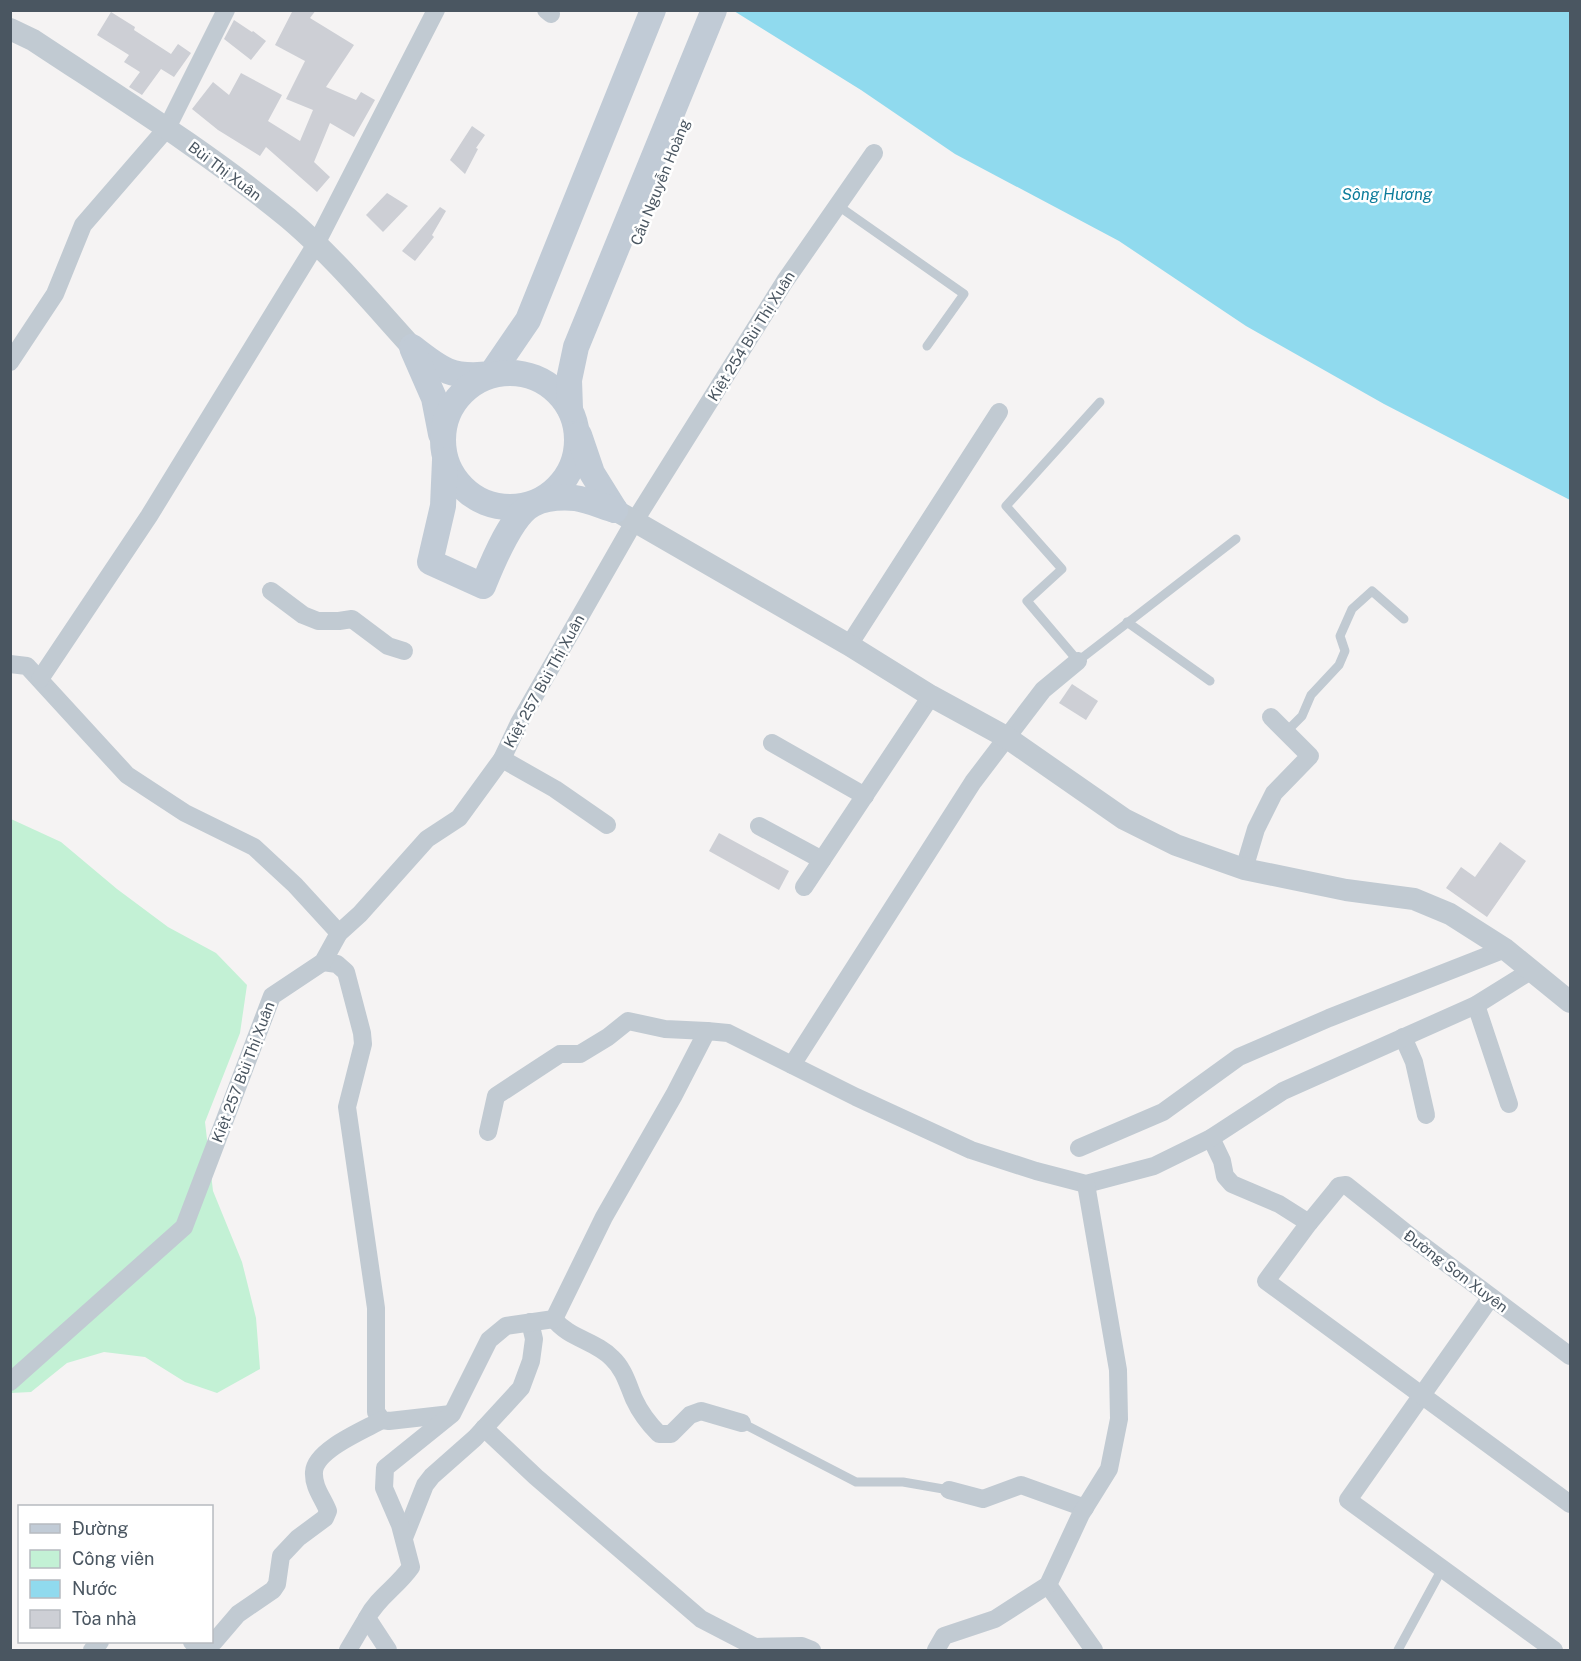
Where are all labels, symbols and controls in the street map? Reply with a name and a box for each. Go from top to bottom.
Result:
street label: Cầu Nguyễn Hoàng [627,116,693,248]
street label: Bùi Thị Xuân [185,138,265,204]
water label: Sông Hương [1342,185,1433,204]
street label: Kiệt 254 Bùi Thị Xuân [704,268,798,404]
street label: Kiệt 257 Bùi Thị Xuân [500,611,588,751]
street label: Kiệt 257 Bùi Thị Xuân [208,999,278,1145]
street label: Đường Sơn Xuyên [1401,1226,1511,1316]
legend [18,1505,213,1643]
text: Đường [72,1518,129,1539]
text: Công viên [72,1548,155,1569]
text: Nước [72,1578,117,1599]
text: Tòa nhà [72,1608,137,1629]

